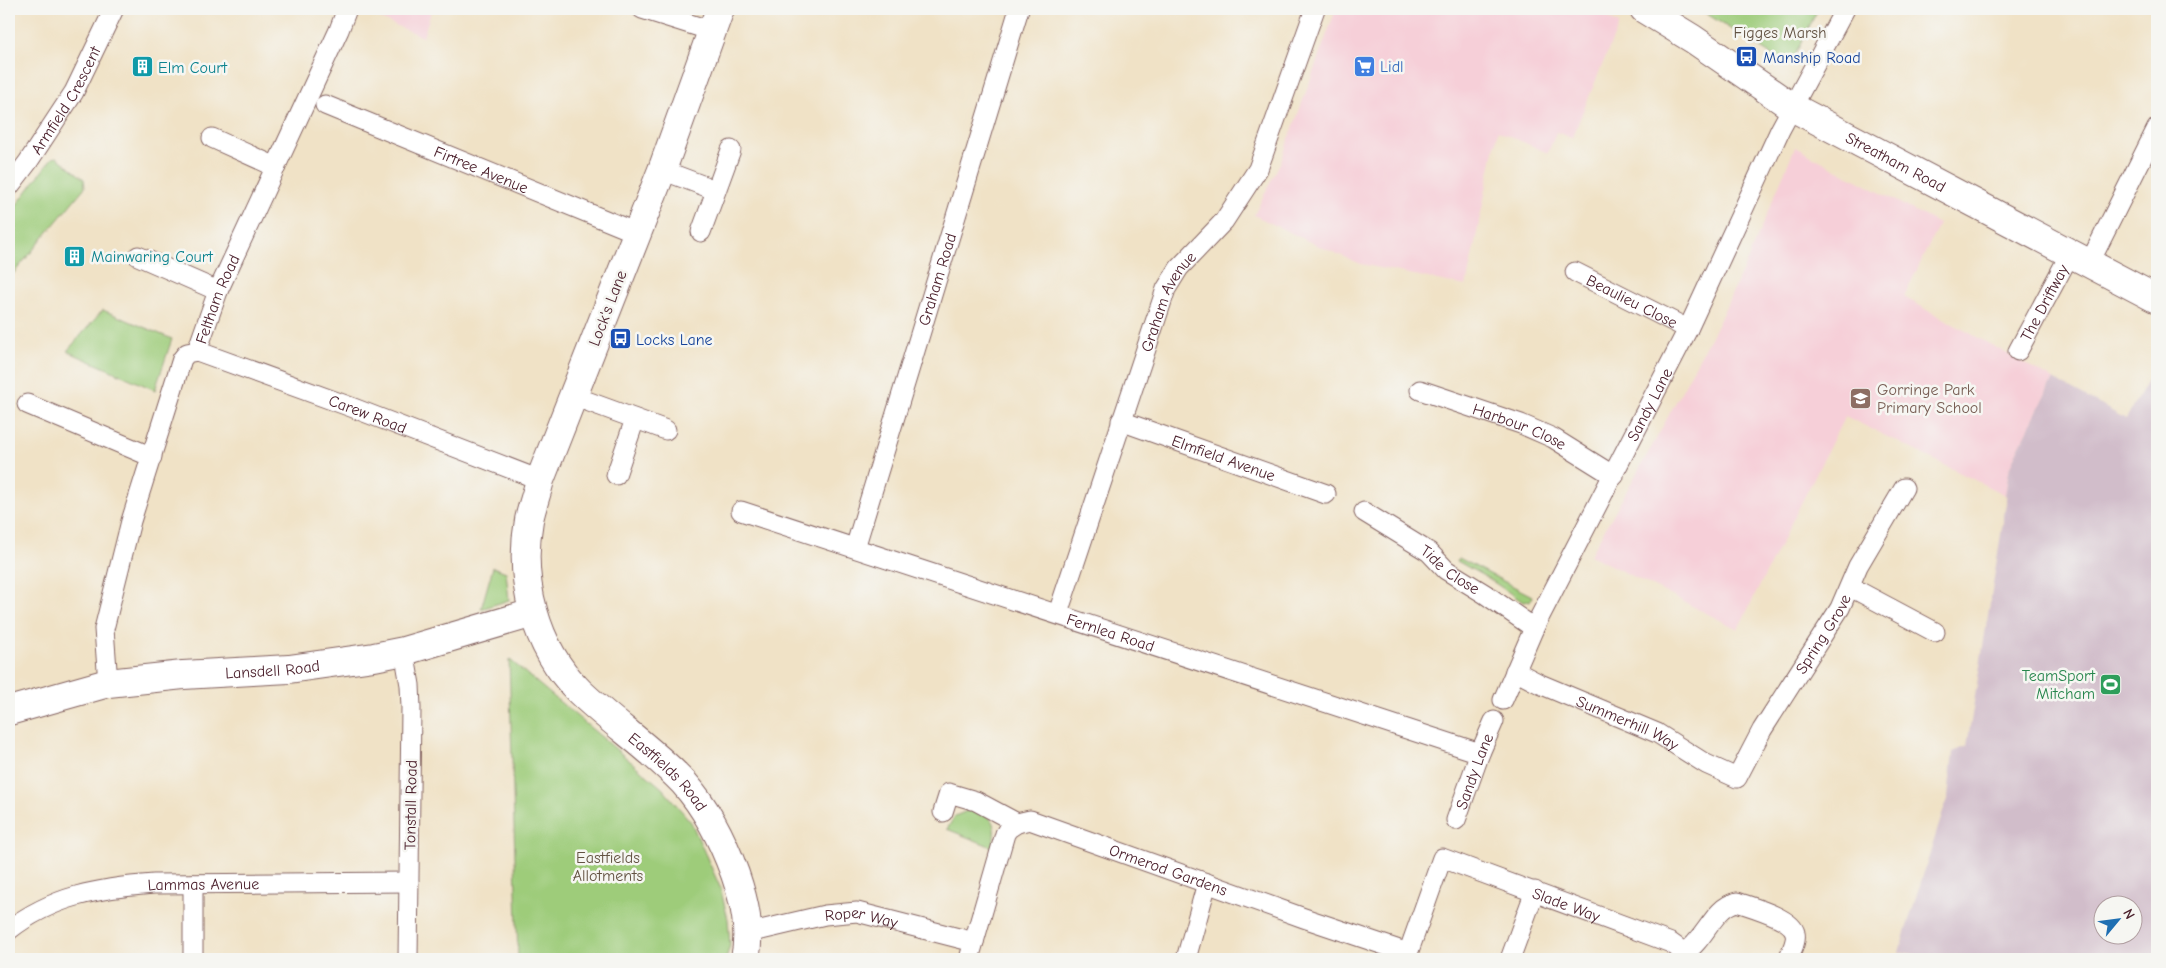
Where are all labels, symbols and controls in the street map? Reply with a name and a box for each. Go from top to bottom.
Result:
park label: Figges Marsh [1733,24,1827,42]
street label: Armfield Crescent [28,43,105,158]
bus stop icon: Manship Road [1735,45,1759,69]
place label: Manship Road [1763,49,1861,67]
supermarket icon: Lidl [1352,54,1376,78]
building icon: Elm Court [130,55,154,79]
place label: Lidl [1380,58,1404,76]
place label: Elm Court [158,59,228,77]
street label: Streatham Road [1842,129,1949,196]
street label: Firtree Avenue [431,143,531,197]
street label: Graham Road [915,231,960,328]
building icon: Mainwaring Court [63,244,87,268]
place label: Mainwaring Court [91,248,213,266]
street label: Graham Avenue [1138,248,1200,354]
street label: Feltham Road [192,252,244,346]
street label: The Driftway [2017,261,2073,344]
street label: Lock's Lane [585,268,631,349]
street label: Beaulieu Close [1583,271,1680,332]
bus stop icon: Locks Lane [608,327,632,351]
place label: Locks Lane [636,331,713,349]
street label: Sandy Lane [1624,365,1676,444]
place label: Gorringe Park Primary School [1877,381,1982,417]
school or university icon: Gorringe Park Primary School [1849,386,1873,410]
street label: Carew Road [326,392,409,438]
street label: Harbour Close [1470,400,1569,454]
street label: Elmfield Avenue [1169,432,1278,485]
street label: Tide Close [1417,541,1483,598]
street label: Spring Grove [1792,592,1855,678]
street label: Fernlea Road [1064,610,1157,656]
street label: Lansdell Road [225,657,321,683]
place label: TeamSport Mitcham [2022,667,2095,703]
sports icon: TeamSport Mitcham [2099,672,2123,696]
street label: Summerhill Way [1573,692,1683,755]
street label: Eastfields Road [625,729,710,815]
street label: Sandy Lane [1453,731,1497,812]
street label: Tonstall Road [401,760,421,850]
street label: Ormerod Gardens [1107,841,1230,900]
park label: Eastfields Allotments [573,849,644,885]
street label: Lammas Avenue [147,875,259,894]
street label: Slade Way [1530,884,1603,926]
north arrow [2094,896,2144,946]
street label: Roper Way [824,904,900,932]
text: N [2119,906,2139,922]

